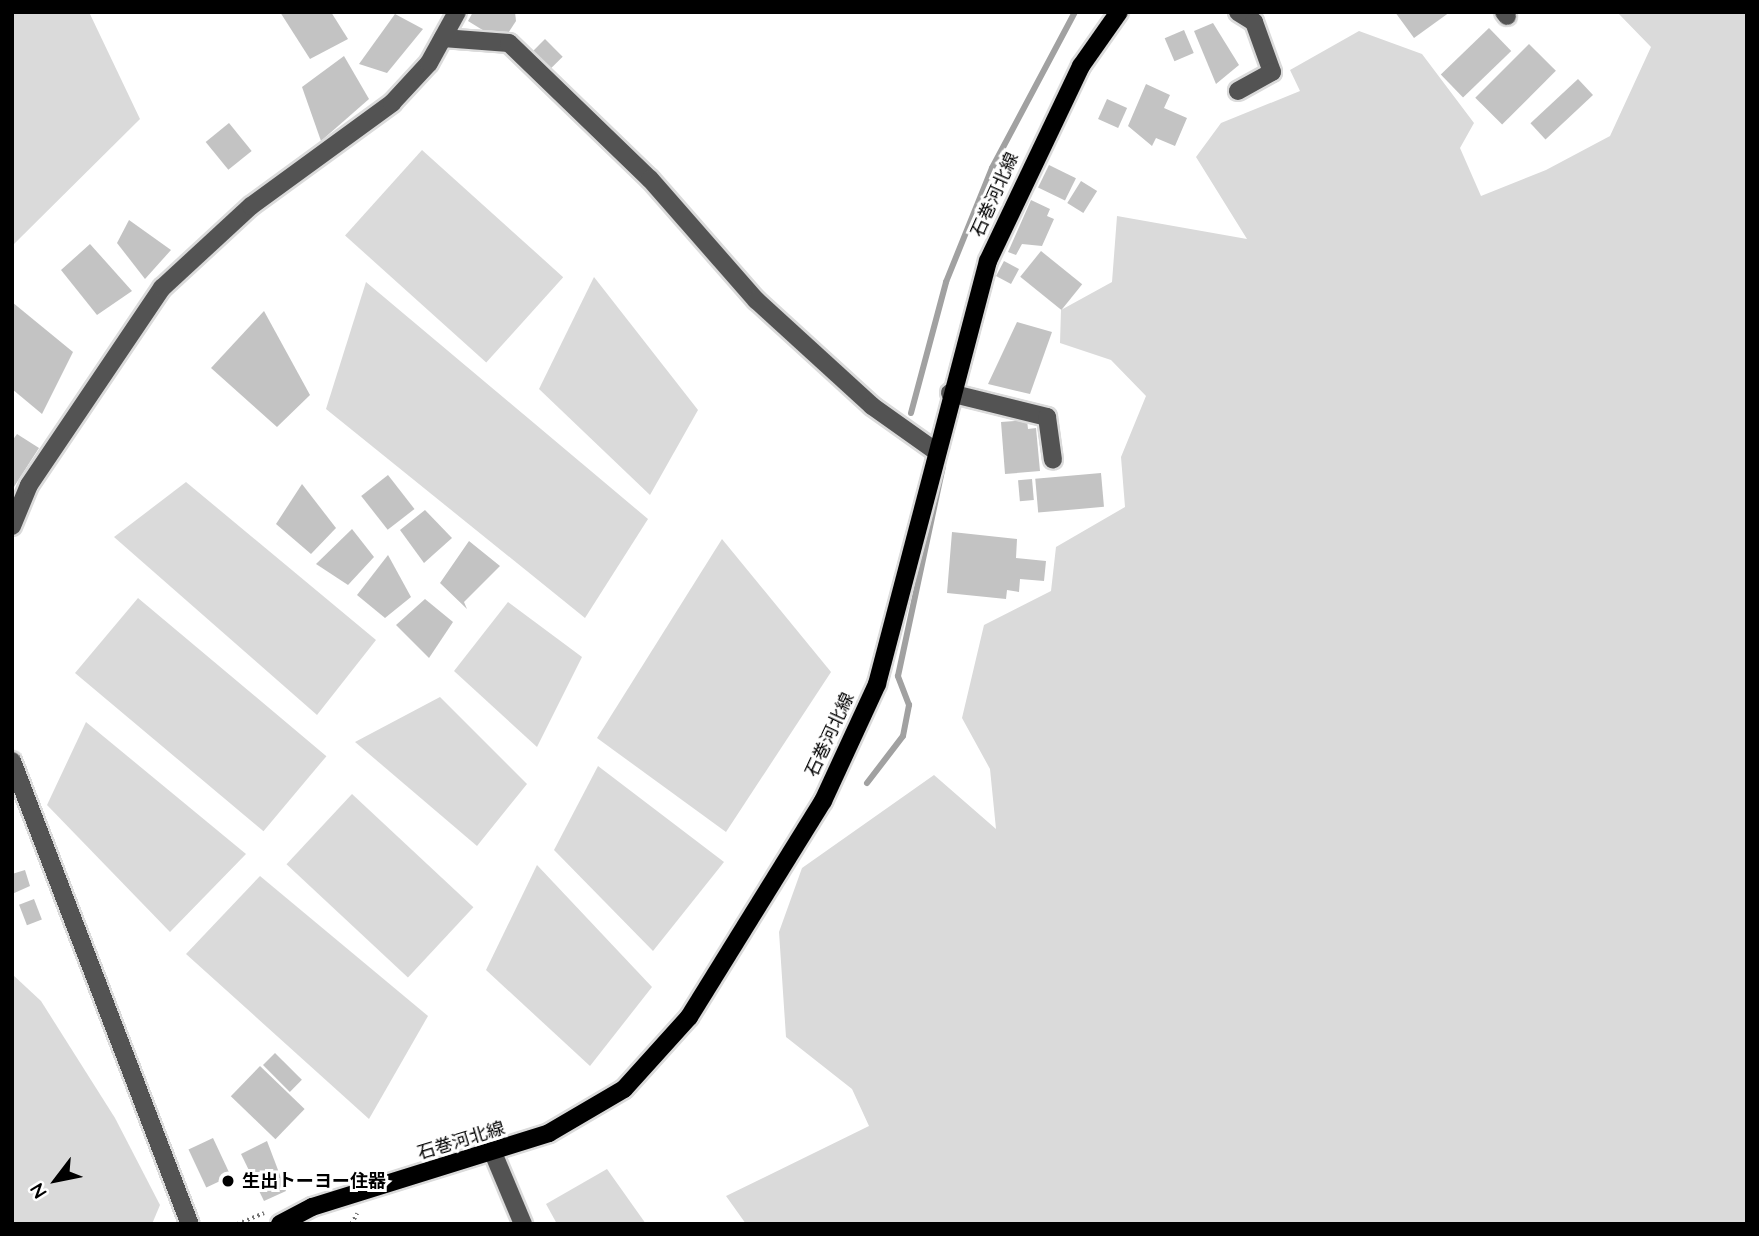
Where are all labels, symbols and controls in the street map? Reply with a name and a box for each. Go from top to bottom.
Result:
street label: 石巻河北線 [967,149,1023,241]
street label: 石巻河北線 [801,690,859,780]
street label: 石巻河北線 [415,1118,507,1164]
north arrow [21,1145,91,1215]
place label: 生出トーヨー住器 [242,1170,386,1192]
marker: 生出トーヨー住器 [220,1173,236,1189]
text: N [24,1179,52,1203]

